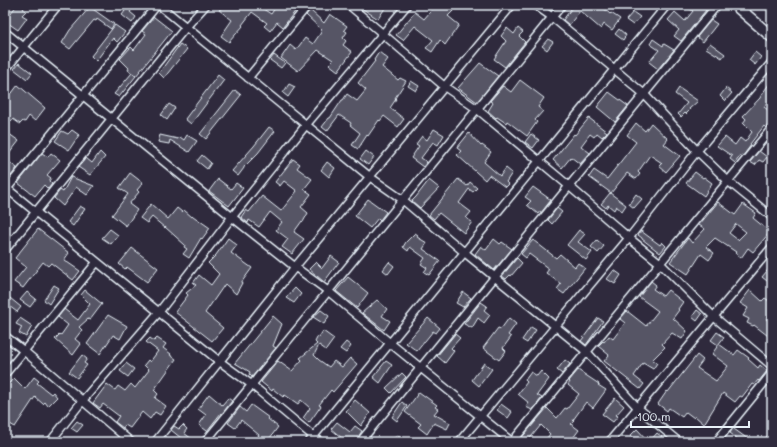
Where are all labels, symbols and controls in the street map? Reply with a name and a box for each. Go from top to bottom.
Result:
scale bar [631,403,749,429]
text: 100 m [637,408,671,424]

